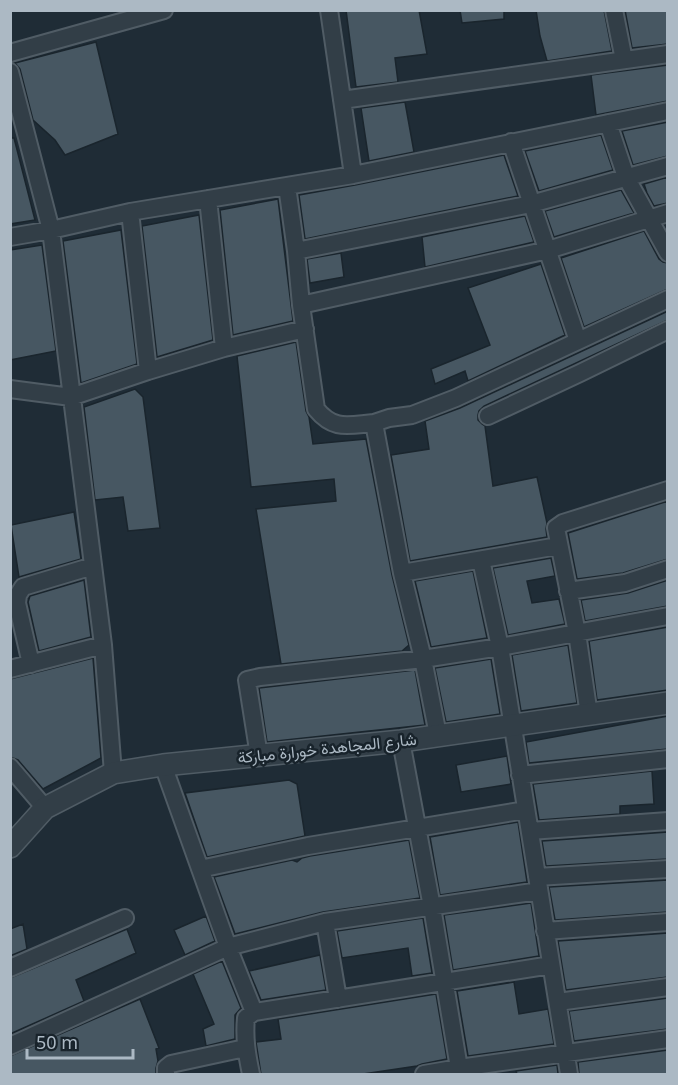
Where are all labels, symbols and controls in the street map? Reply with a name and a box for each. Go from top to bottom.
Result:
street label: شارع المجاهدة خورارة مباركة [237,728,418,769]
scale bar [27,1022,134,1060]
text: 50 m [36,1030,78,1054]

